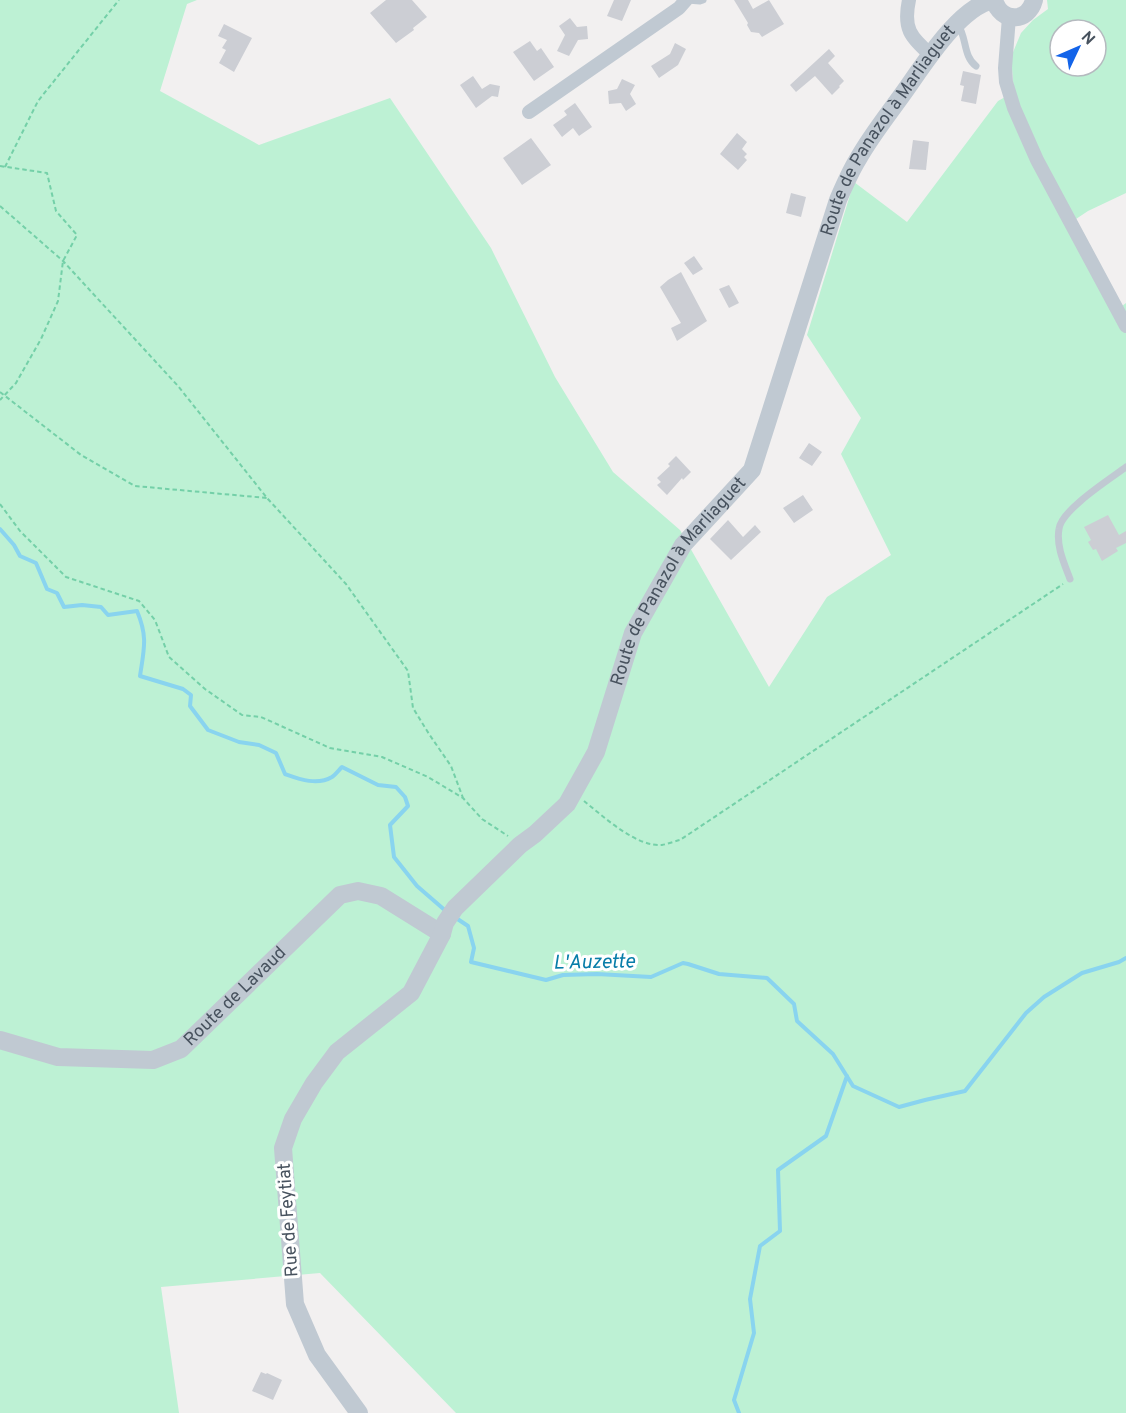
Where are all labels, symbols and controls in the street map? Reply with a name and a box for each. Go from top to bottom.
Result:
north arrow [1048,18,1108,78]
street label: Route de Panazol à Marliaguet [816,20,961,239]
text: N [1076,28,1099,50]
street label: Route de Panazol à Marliaguet [606,472,751,689]
street label: Route de Lavaud [179,942,291,1052]
water label: L'Auzette [553,949,636,977]
street label: Rue de Feytiat [274,1162,304,1278]

